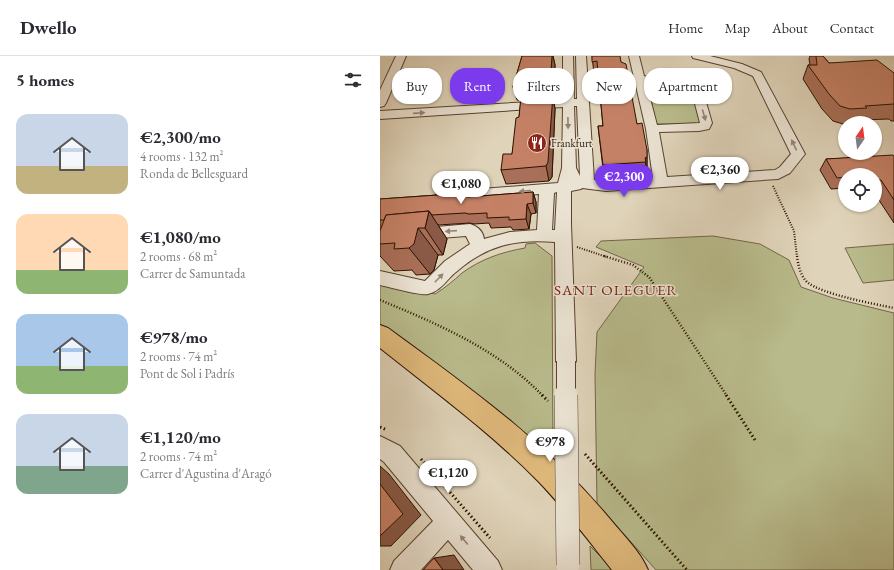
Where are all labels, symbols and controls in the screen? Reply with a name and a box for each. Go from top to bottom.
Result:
text: Dwello [20,15,77,40]
text: Home [668,19,703,37]
text: Map [725,19,750,37]
text: About [772,19,808,37]
text: Contact [830,19,874,37]
chip: Buy [392,68,442,104]
chip: Rent [450,68,505,104]
chip: Filters [513,68,574,104]
chip: New [582,68,636,104]
chip: Apartment [644,68,732,104]
text: 5 homes [16,69,74,91]
icon: filters [342,69,364,91]
one-way arrow [413,109,425,116]
one-way arrow [701,109,707,121]
north arrow [838,116,882,160]
map controls [838,116,882,212]
one-way arrow [565,117,571,130]
text: €2,300/mo [140,126,221,148]
icon: home [48,130,96,178]
restaurant icon: Frankfurt [526,132,548,154]
place label: Frankfurt [551,136,593,150]
one-way arrow [791,139,797,150]
text: 4 rooms · 132 m² [140,148,224,165]
pin: €2,360 [687,157,753,191]
text: €2,360 [700,161,740,178]
pin: €2,300 [591,164,657,198]
text: Ronda de Bellesguard [140,165,248,182]
text: €2,300 [604,168,644,185]
button: locate [838,168,882,212]
pin: €1,080 [428,171,494,205]
text: €1,080 [441,175,481,192]
one-way arrow [519,187,531,194]
text: €1,080/mo [140,226,221,248]
one-way arrow [445,228,457,235]
icon: home [48,230,96,278]
text: 2 rooms · 68 m² [140,248,217,265]
text: Carrer de Samuntada [140,265,245,282]
one-way arrow [434,273,444,283]
district label: SANT OLEGUER [554,280,678,299]
text: €978/mo [140,326,208,348]
icon: home [48,330,96,378]
text: 2 rooms · 74 m² [140,348,217,365]
text: Pont de Sol i Padrís [140,365,235,382]
text: €1,120/mo [140,426,221,448]
pin: €978 [526,429,574,463]
icon: home [48,430,96,478]
text: €978 [535,433,565,450]
text: 2 rooms · 74 m² [140,448,217,465]
pin: €1,120 [415,460,481,494]
text: €1,120 [428,464,468,481]
text: Carrer d'Agustina d'Aragó [140,465,272,482]
one-way arrow [459,535,468,545]

